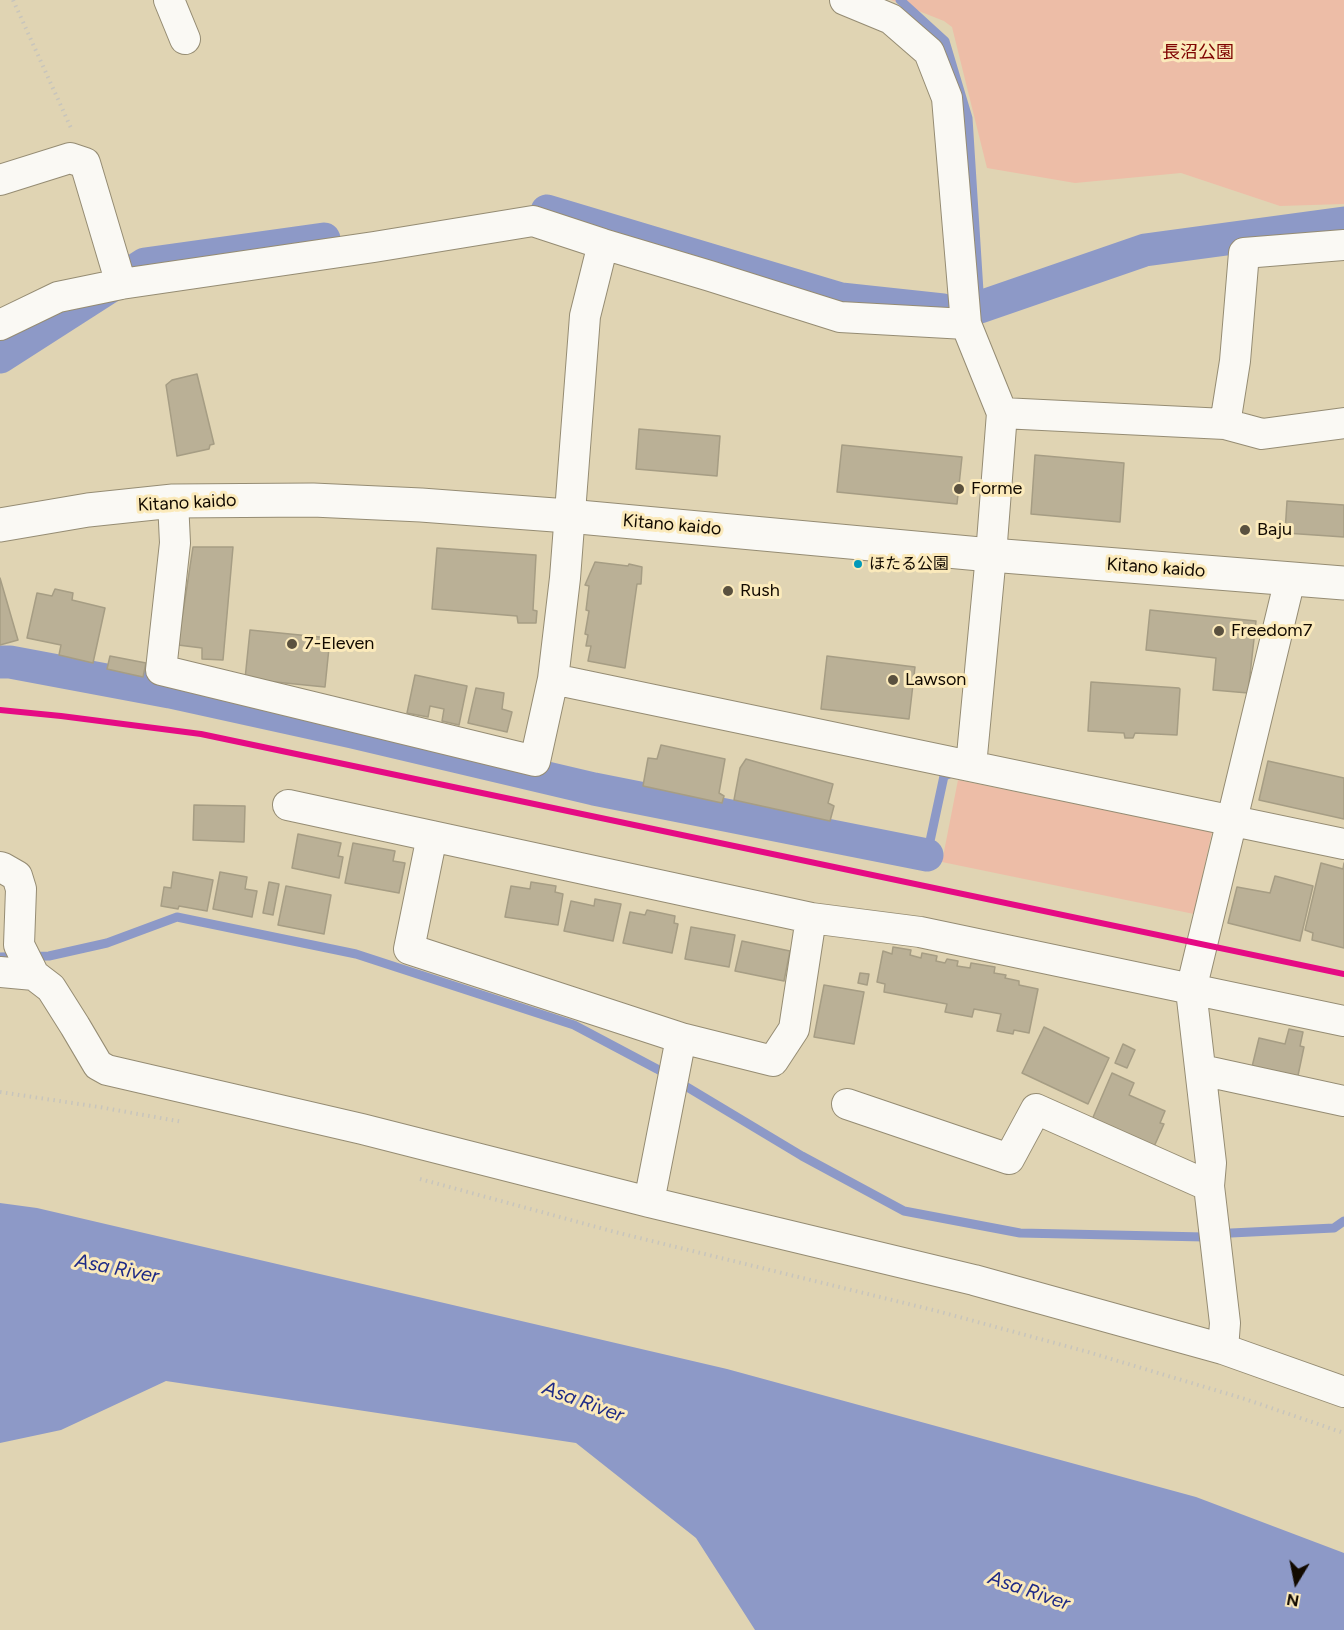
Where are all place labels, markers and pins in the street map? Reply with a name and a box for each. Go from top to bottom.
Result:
place label: Forme [971,478,1022,500]
marker: Forme [952,482,966,496]
place label: Baju [1257,519,1292,541]
marker: Baju [1238,523,1252,537]
place label: ほたる公園 [869,554,949,574]
marker: ほたる公園 [852,558,864,570]
place label: Rush [740,580,780,602]
marker: Rush [721,584,735,598]
place label: Freedom7 [1231,620,1312,642]
marker: Freedom7 [1212,624,1226,638]
place label: 7-Eleven [304,633,374,655]
marker: 7-Eleven [285,637,299,651]
place label: Lawson [905,669,966,691]
marker: Lawson [886,673,900,687]

